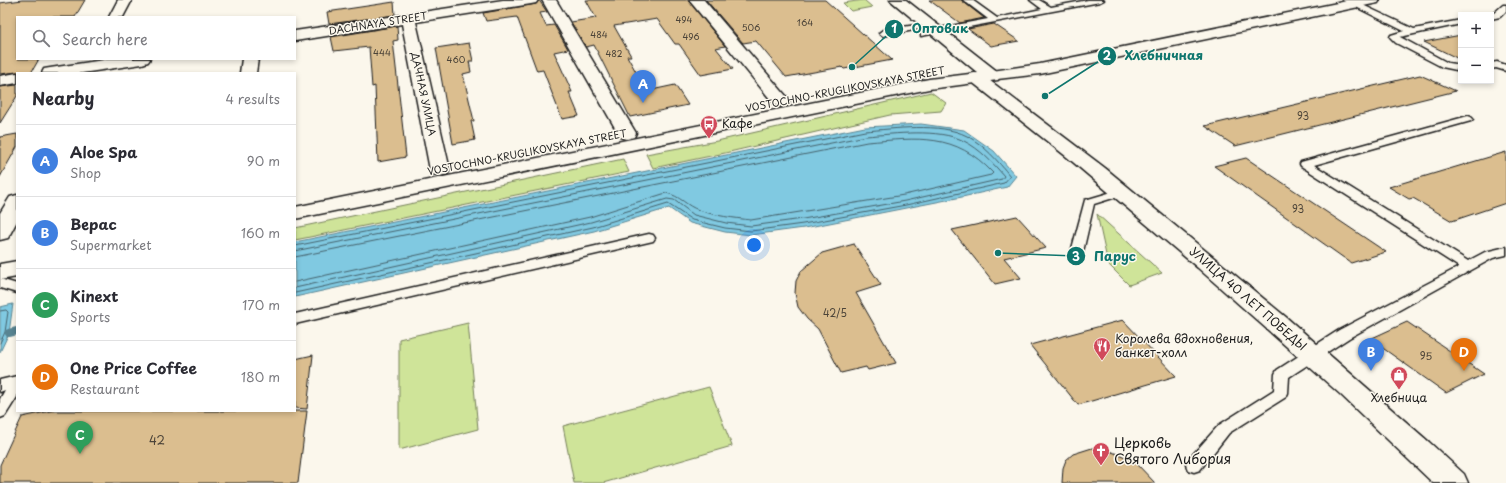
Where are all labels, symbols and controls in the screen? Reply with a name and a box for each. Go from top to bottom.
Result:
street label: DACHNAYA STREET [328,7,428,38]
house number: 494 [675,12,693,26]
map controls [1458,12,1494,84]
button: + [1458,12,1494,48]
house number: 164 [797,15,813,29]
search box [16,16,296,60]
callout: Оптовик [884,16,976,41]
text: Оптовик [912,18,969,37]
text: 1 [891,19,897,37]
house number: 506 [742,20,760,34]
icon: search [30,27,52,49]
text: Search here [62,27,148,50]
house number: 484 [590,27,608,41]
house number: 496 [682,29,700,43]
callout: Хлебничная [1097,43,1211,68]
house number: 444 [373,45,391,59]
text: Хлебничная [1125,45,1203,64]
house number: 482 [605,46,623,60]
text: 2 [1103,46,1112,64]
button: − [1458,48,1494,84]
street label: ДАЧНАЯ УЛИЦА [408,50,441,137]
house number: 460 [447,52,466,66]
street label: VOSTOCHNO-KRUGLIKOVSKAYA STREET [744,62,946,115]
pin: A [630,70,656,103]
text: Nearby [32,85,94,111]
text: 4 results [226,89,280,108]
house number: 93 [1297,108,1309,123]
bus stop icon: Кафе [699,114,719,139]
place label: Кафе [722,114,753,132]
street label: VOSTOCHNO-KRUGLIKOVSKAYA STREET [426,125,628,178]
text: Aloe Spa [70,140,137,163]
text: A [40,151,50,170]
text: 90 m [247,151,280,170]
text: Shop [70,163,101,182]
house number: 93 [1292,201,1304,216]
text: Верас [70,212,117,235]
text: B [41,223,49,242]
text: 160 m [241,223,280,242]
text: Supermarket [70,235,152,254]
your location [744,235,764,255]
street label: УЛИЦА 40 ЛЕТ ПОБЕДЫ [1186,242,1311,354]
callout: Парус [1066,244,1144,269]
text: Парус [1094,246,1136,265]
text: 3 [1072,247,1080,265]
text: Kinext [70,284,118,307]
text: C [40,295,50,314]
text: 170 m [242,295,280,314]
house number: 42/5 [823,305,847,320]
text: Sports [70,307,110,326]
place label: Королева вдохновения, банкет-холл [1115,329,1253,361]
restaurant icon: Королева вдохновения, банкет-холл [1092,336,1112,361]
pin: B [1358,338,1384,371]
pin: D [1451,338,1477,371]
house number: 95 [1420,348,1432,363]
text: One Price Coffee [70,356,197,379]
shop icon: Хлебница [1389,365,1409,390]
text: D [40,367,50,386]
text: 180 m [241,367,280,386]
text: Restaurant [70,379,140,398]
place label: Хлебница [1371,388,1428,406]
pin: C [67,421,93,454]
house number: 42 [149,431,165,449]
place label: Церковь Святого Либория [1114,432,1231,469]
church icon: Церковь Святого Либория [1091,441,1111,466]

